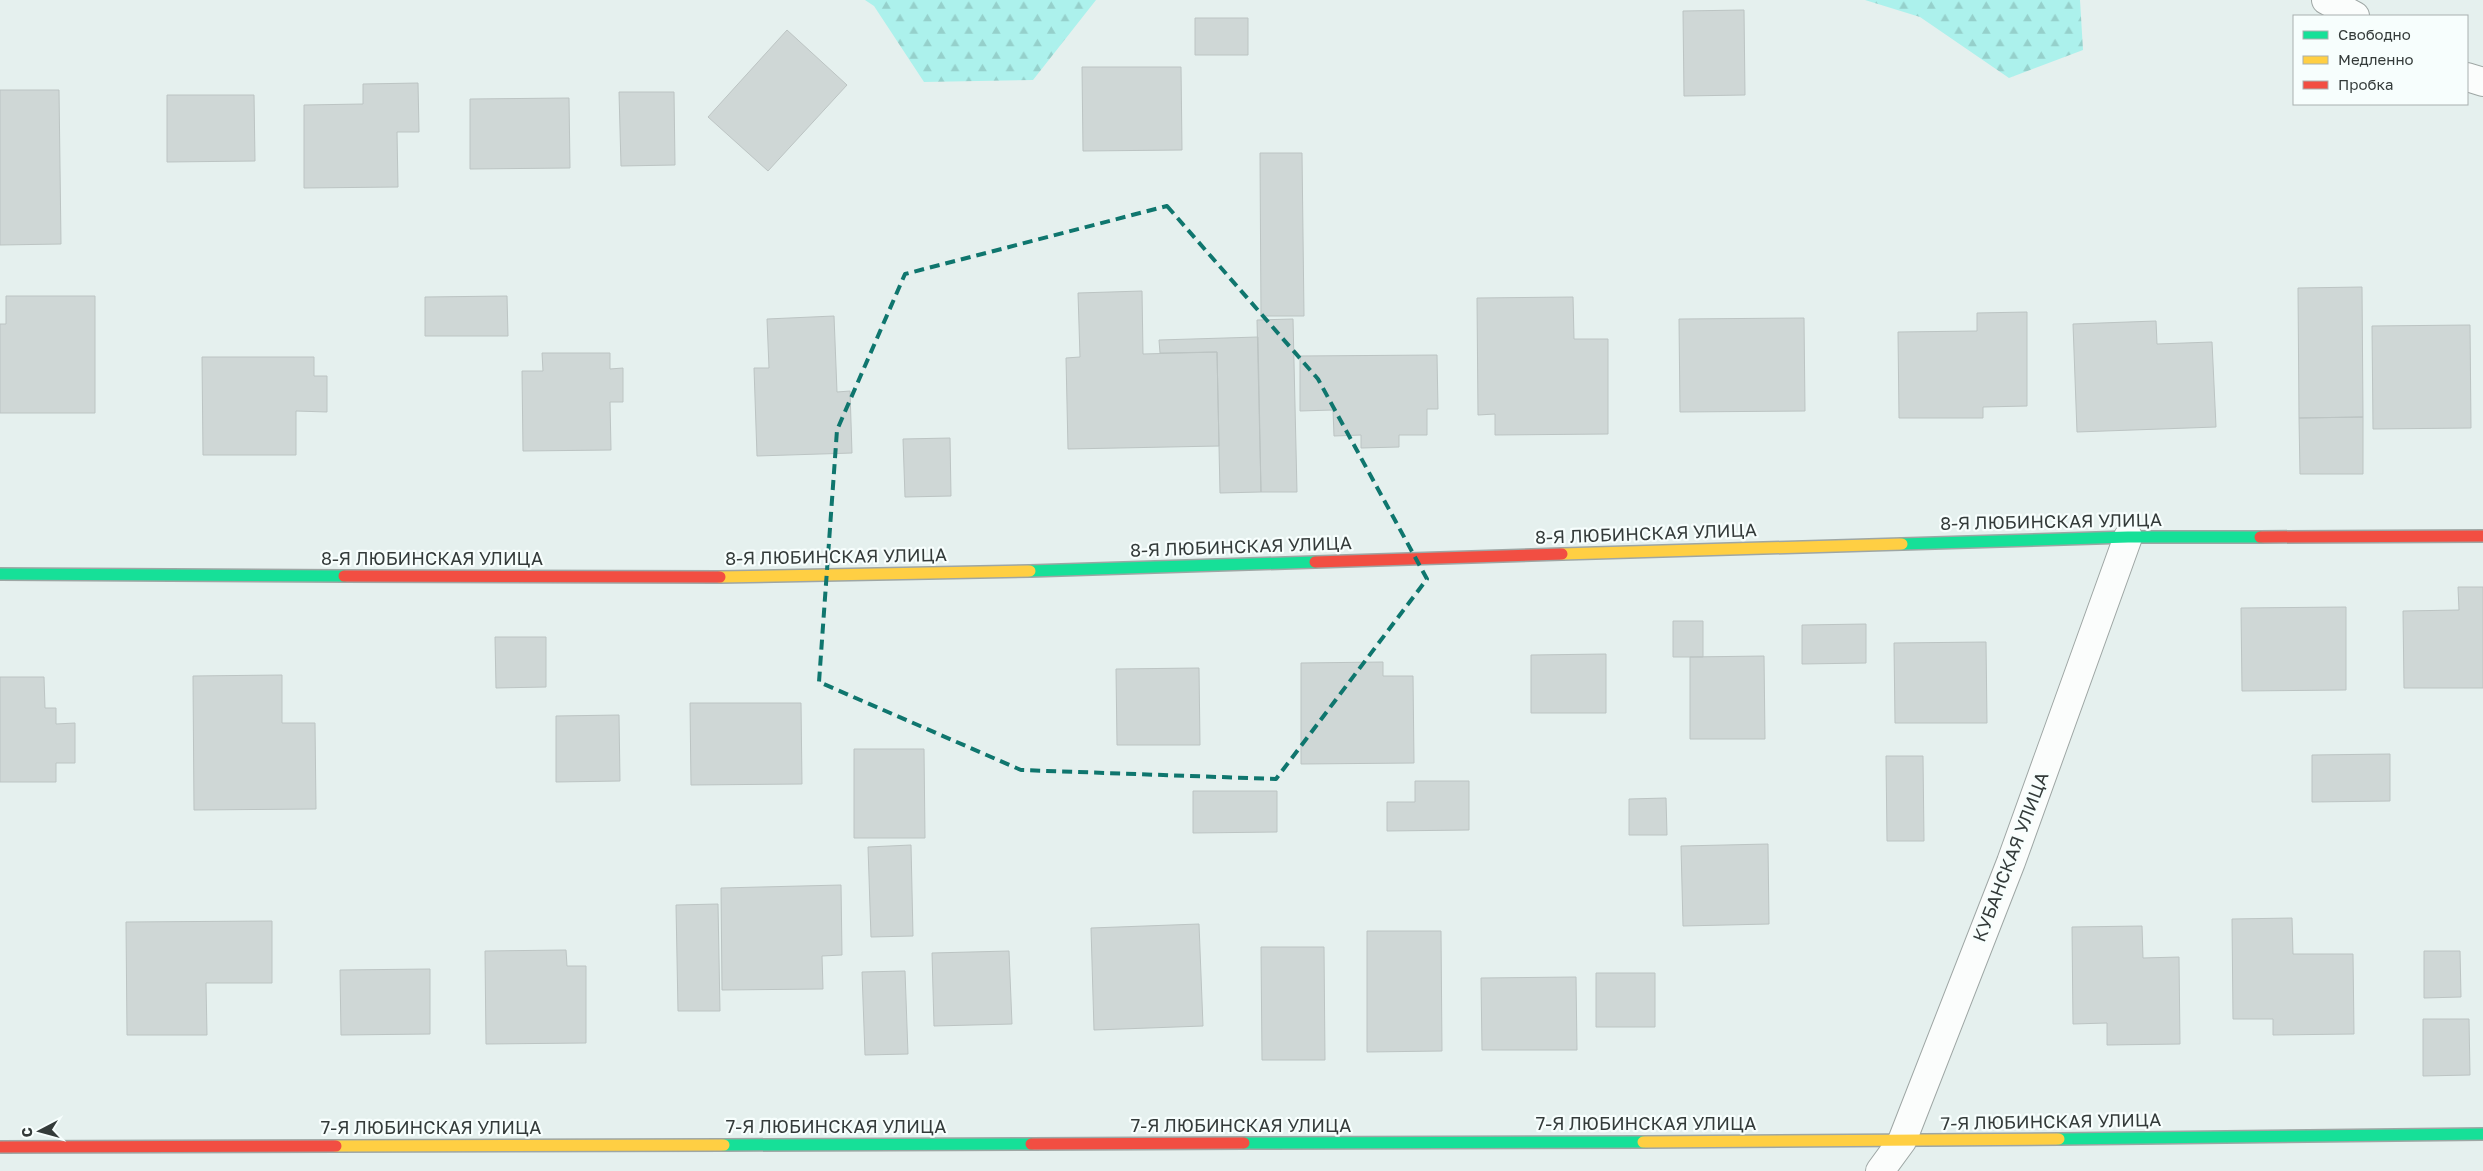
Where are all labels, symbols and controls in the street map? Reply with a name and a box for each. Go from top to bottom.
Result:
legend [2293,15,2468,105]
text: Свободно [2338,25,2411,43]
text: Медленно [2338,50,2414,68]
text: Пробка [2338,75,2393,93]
street label: 8-Я ЛЮБИНСКАЯ УЛИЦА [1940,508,2162,534]
street label: 8-Я ЛЮБИНСКАЯ УЛИЦА [1535,518,1757,548]
street label: 8-Я ЛЮБИНСКАЯ УЛИЦА [1130,531,1352,561]
street label: 8-Я ЛЮБИНСКАЯ УЛИЦА [725,543,947,569]
street label: 8-Я ЛЮБИНСКАЯ УЛИЦА [321,547,543,569]
street label: КУБАНСКАЯ УЛИЦА [1968,769,2053,945]
north arrow [15,1106,65,1156]
street label: 7-Я ЛЮБИНСКАЯ УЛИЦА [1941,1108,2161,1134]
street label: 7-Я ЛЮБИНСКАЯ УЛИЦА [1536,1112,1756,1134]
street label: 7-Я ЛЮБИНСКАЯ УЛИЦА [1131,1114,1351,1136]
street label: 7-Я ЛЮБИНСКАЯ УЛИЦА [726,1115,946,1137]
street label: 7-Я ЛЮБИНСКАЯ УЛИЦА [321,1116,541,1138]
text: С [18,1127,36,1138]

